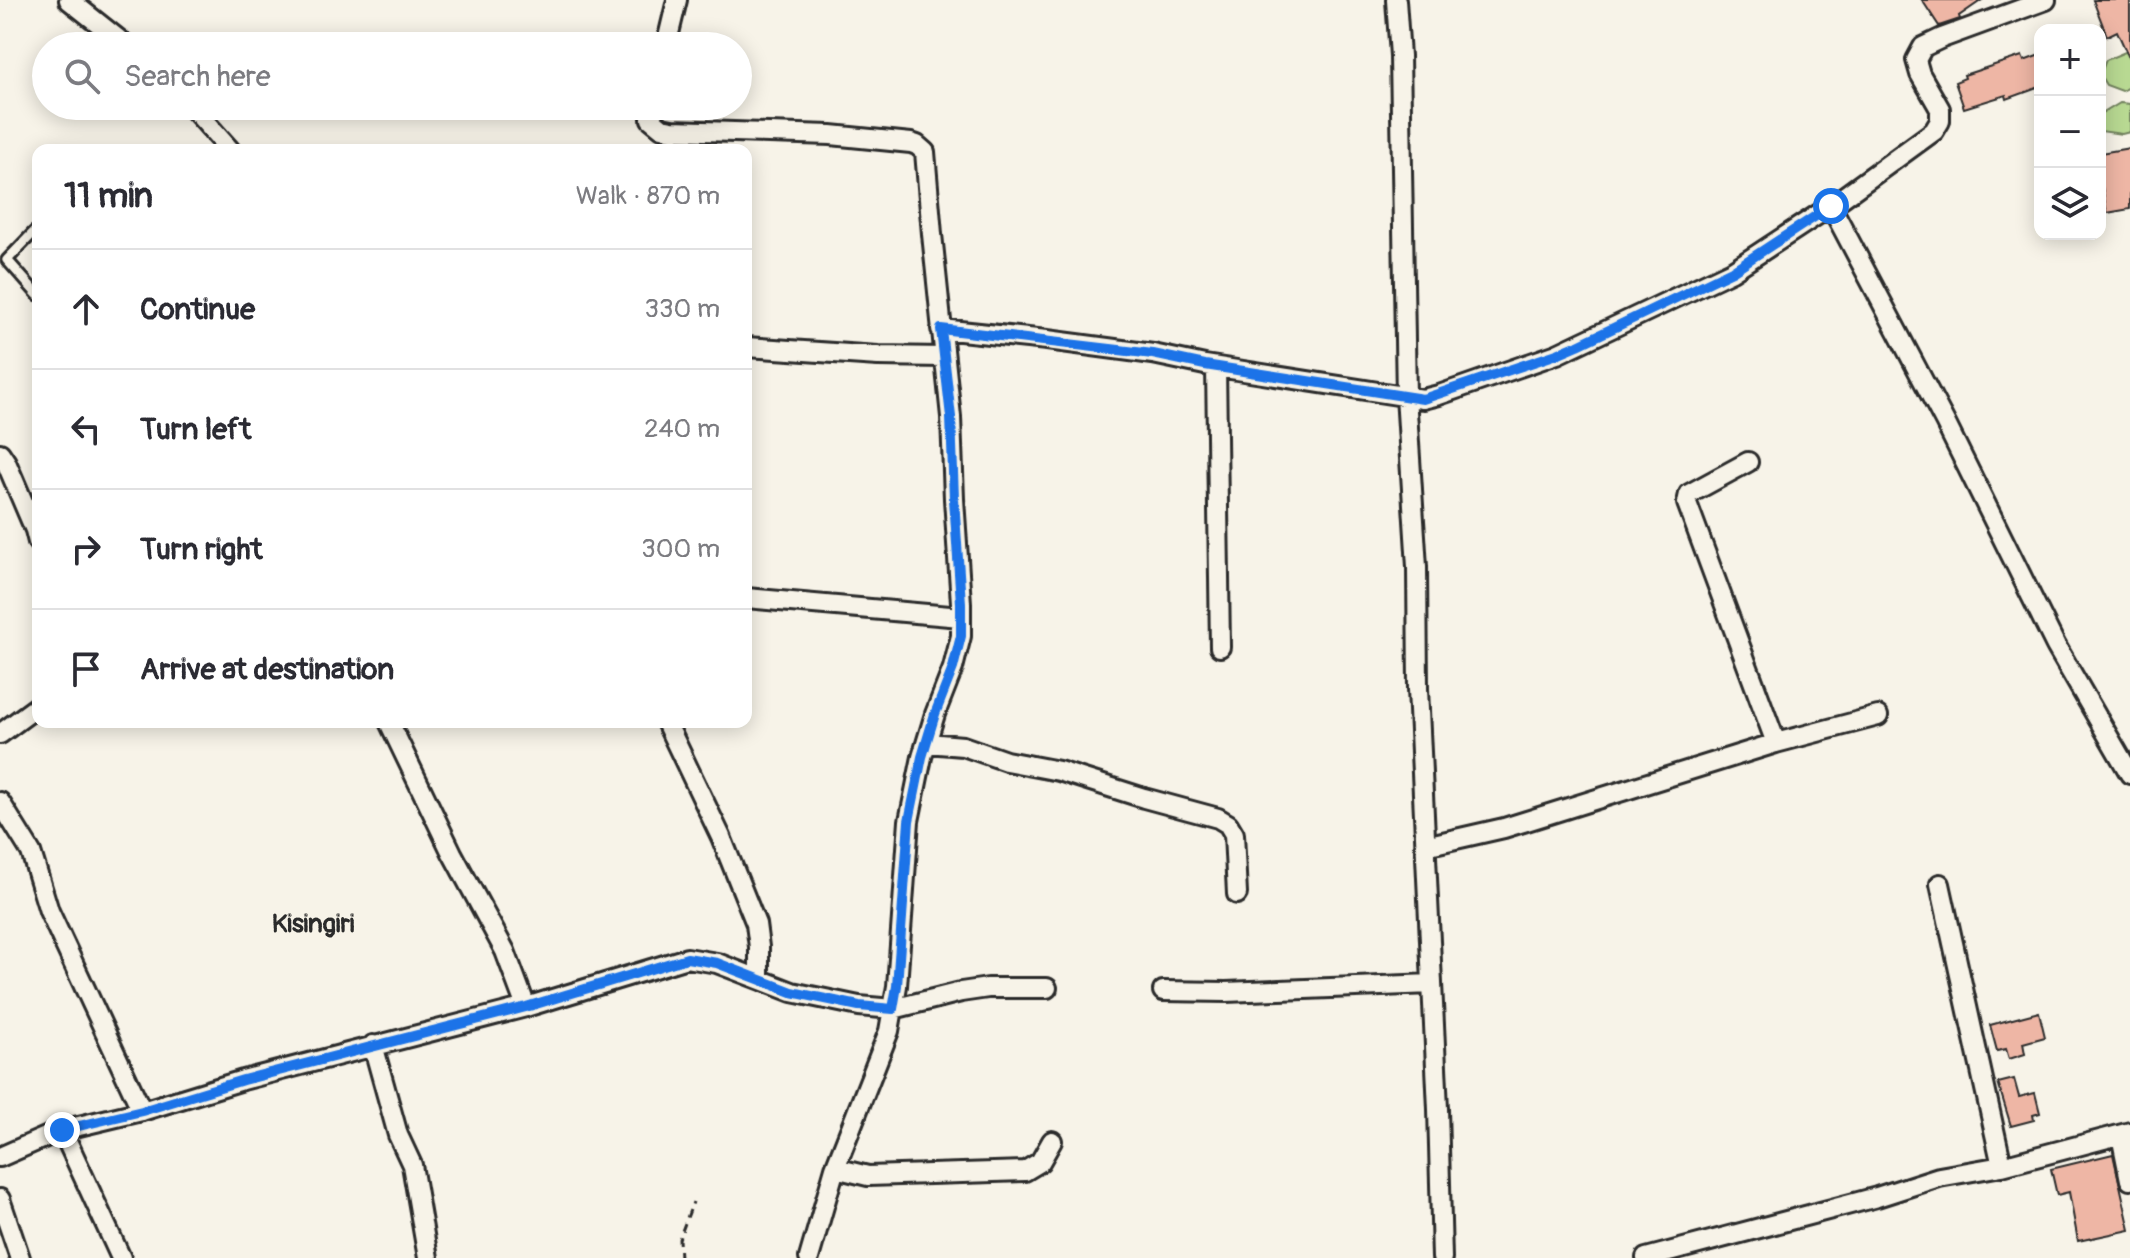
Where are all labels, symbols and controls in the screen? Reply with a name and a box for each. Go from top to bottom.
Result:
map controls [2034,24,2106,240]
button: + [2034,24,2106,96]
search box [32,32,752,120]
icon: search [60,54,104,98]
text: Search here [124,58,271,95]
button: − [2034,96,2106,168]
button: layers [2034,168,2106,240]
text: 11 min [64,175,153,218]
text: Walk · 870 m [576,180,720,212]
route start [1813,188,1849,224]
icon: ahead [64,287,108,331]
text: Continue [140,291,255,328]
text: 330 m [644,293,720,325]
icon: left [64,407,108,451]
text: Turn left [140,411,251,448]
text: 240 m [644,413,720,445]
icon: right [64,527,108,571]
text: Turn right [140,531,263,568]
text: 300 m [641,533,720,565]
icon: arrive [64,647,108,691]
text: Arrive at destination [140,651,394,688]
district label: Kisingiri [272,908,355,940]
route end [44,1112,80,1148]

